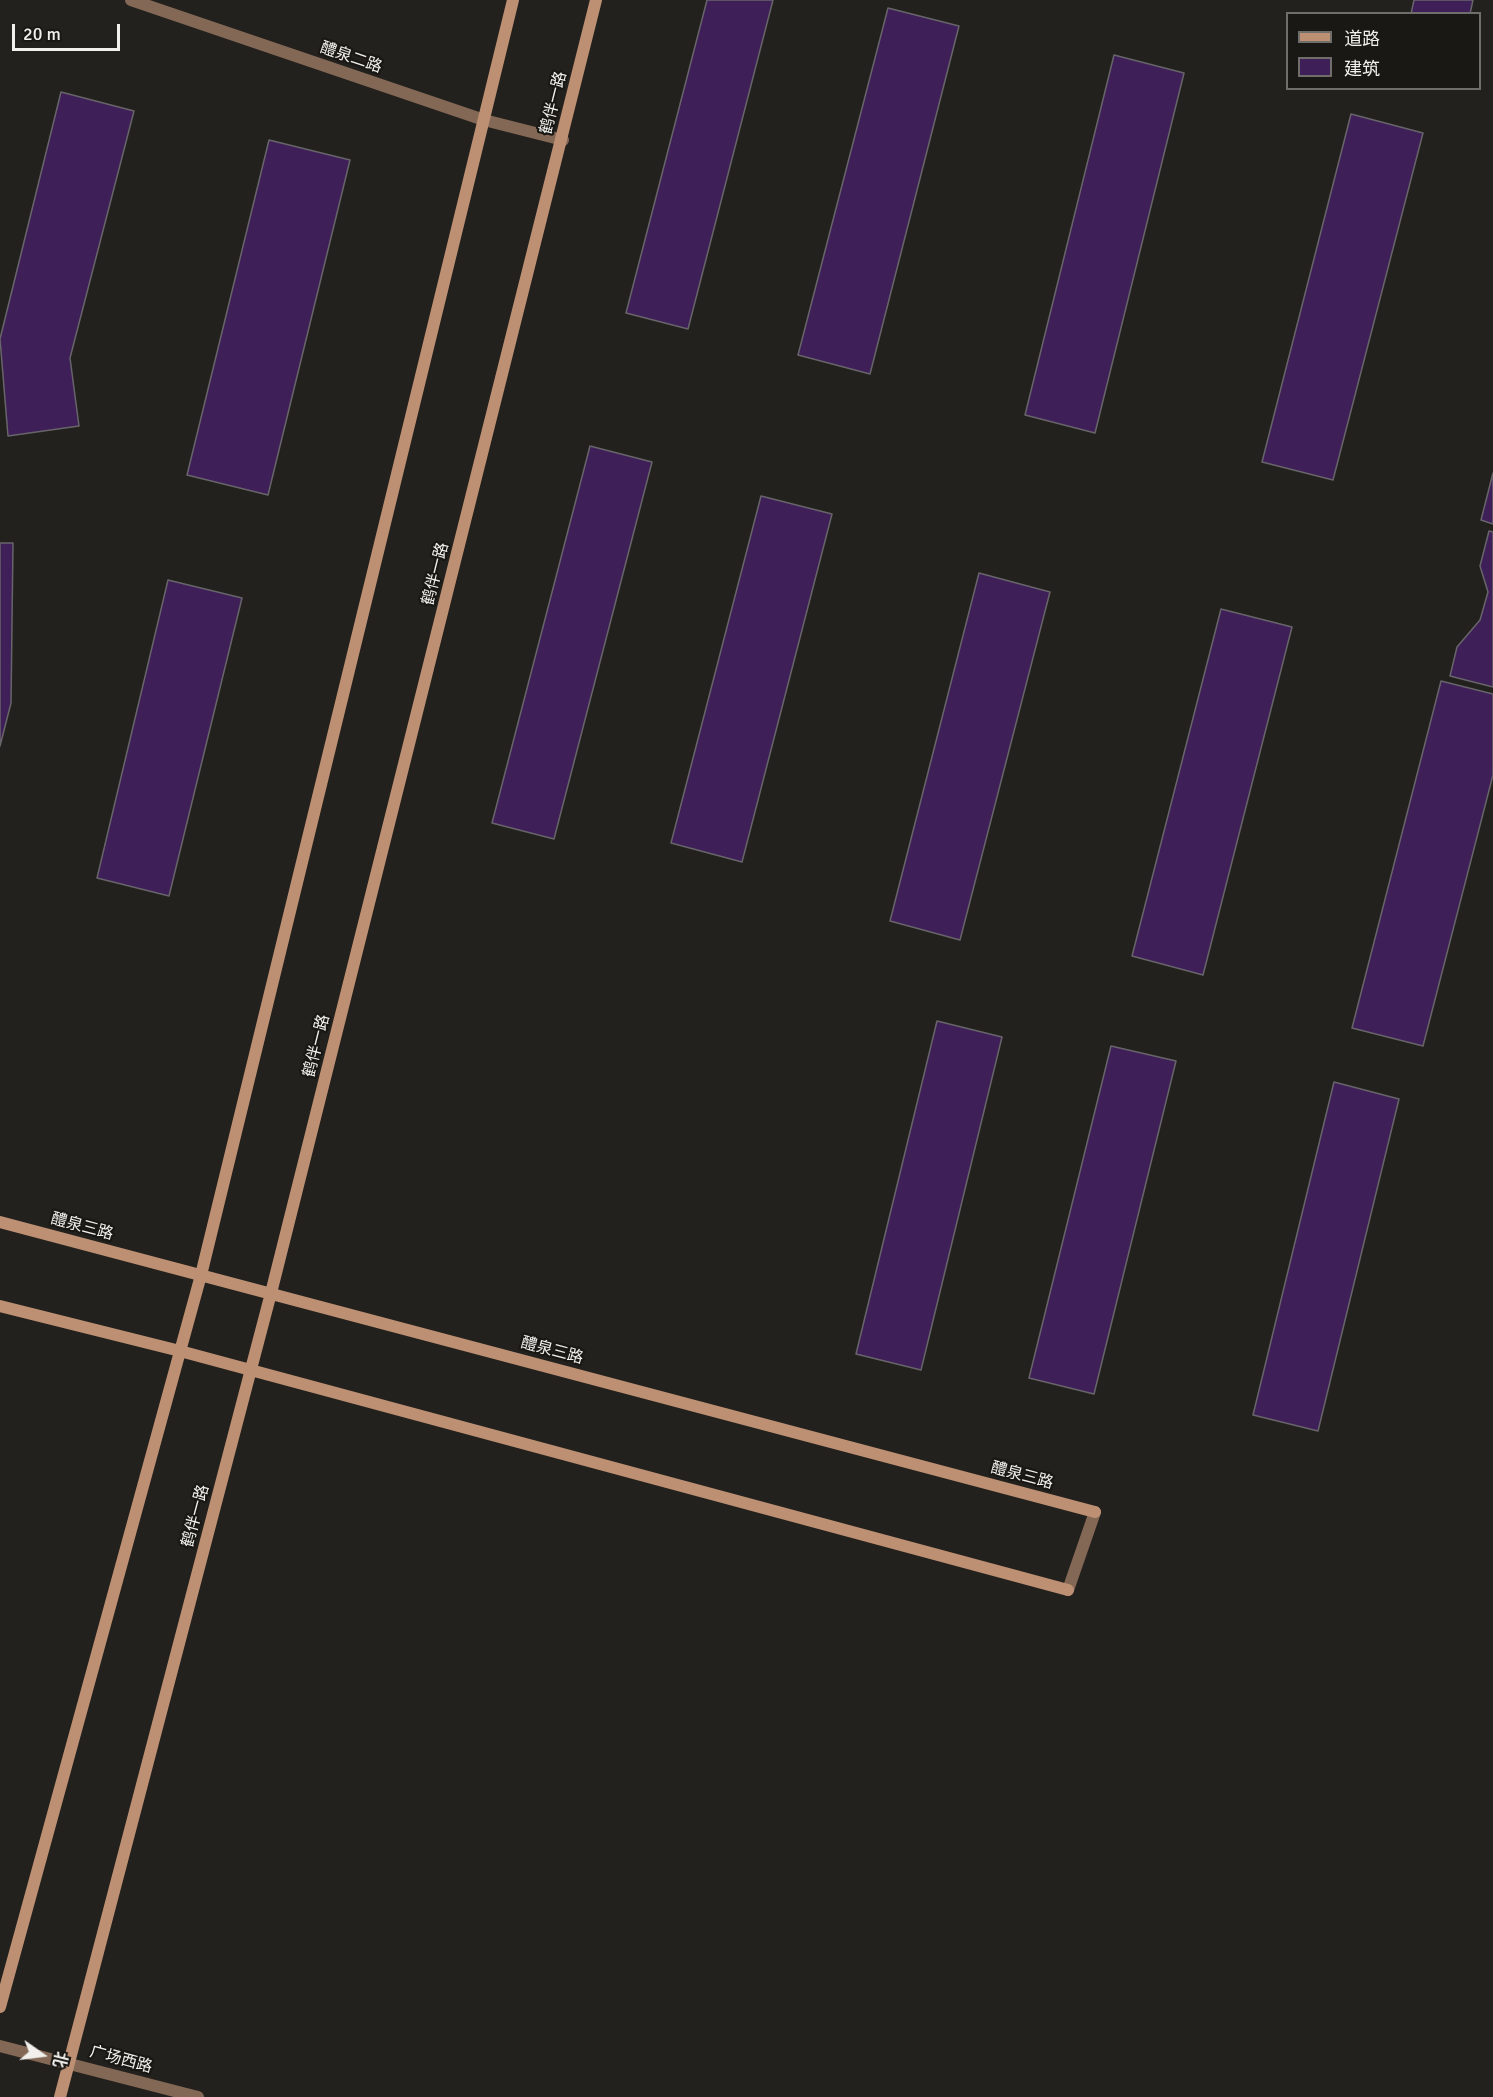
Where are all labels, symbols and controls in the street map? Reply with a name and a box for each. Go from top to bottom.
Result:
scale bar [15,12,123,50]
legend [1286,12,1481,90]
text: 20 m [23,23,61,45]
text: 道路 [1344,28,1380,50]
street label: 醴泉二路 [318,39,384,77]
text: 建筑 [1344,58,1380,80]
street label: 鹤伴一路 [537,70,571,136]
street label: 鹤伴一路 [419,541,453,607]
street label: 鹤伴一路 [300,1013,334,1079]
street label: 醴泉三路 [49,1209,115,1245]
street label: 醴泉三路 [519,1333,585,1369]
street label: 醴泉三路 [989,1458,1055,1494]
street label: 鹤伴一路 [178,1483,214,1549]
north arrow [12,2025,72,2085]
street label: 广场西路 [88,2042,154,2078]
text: 北 [48,2049,71,2070]

